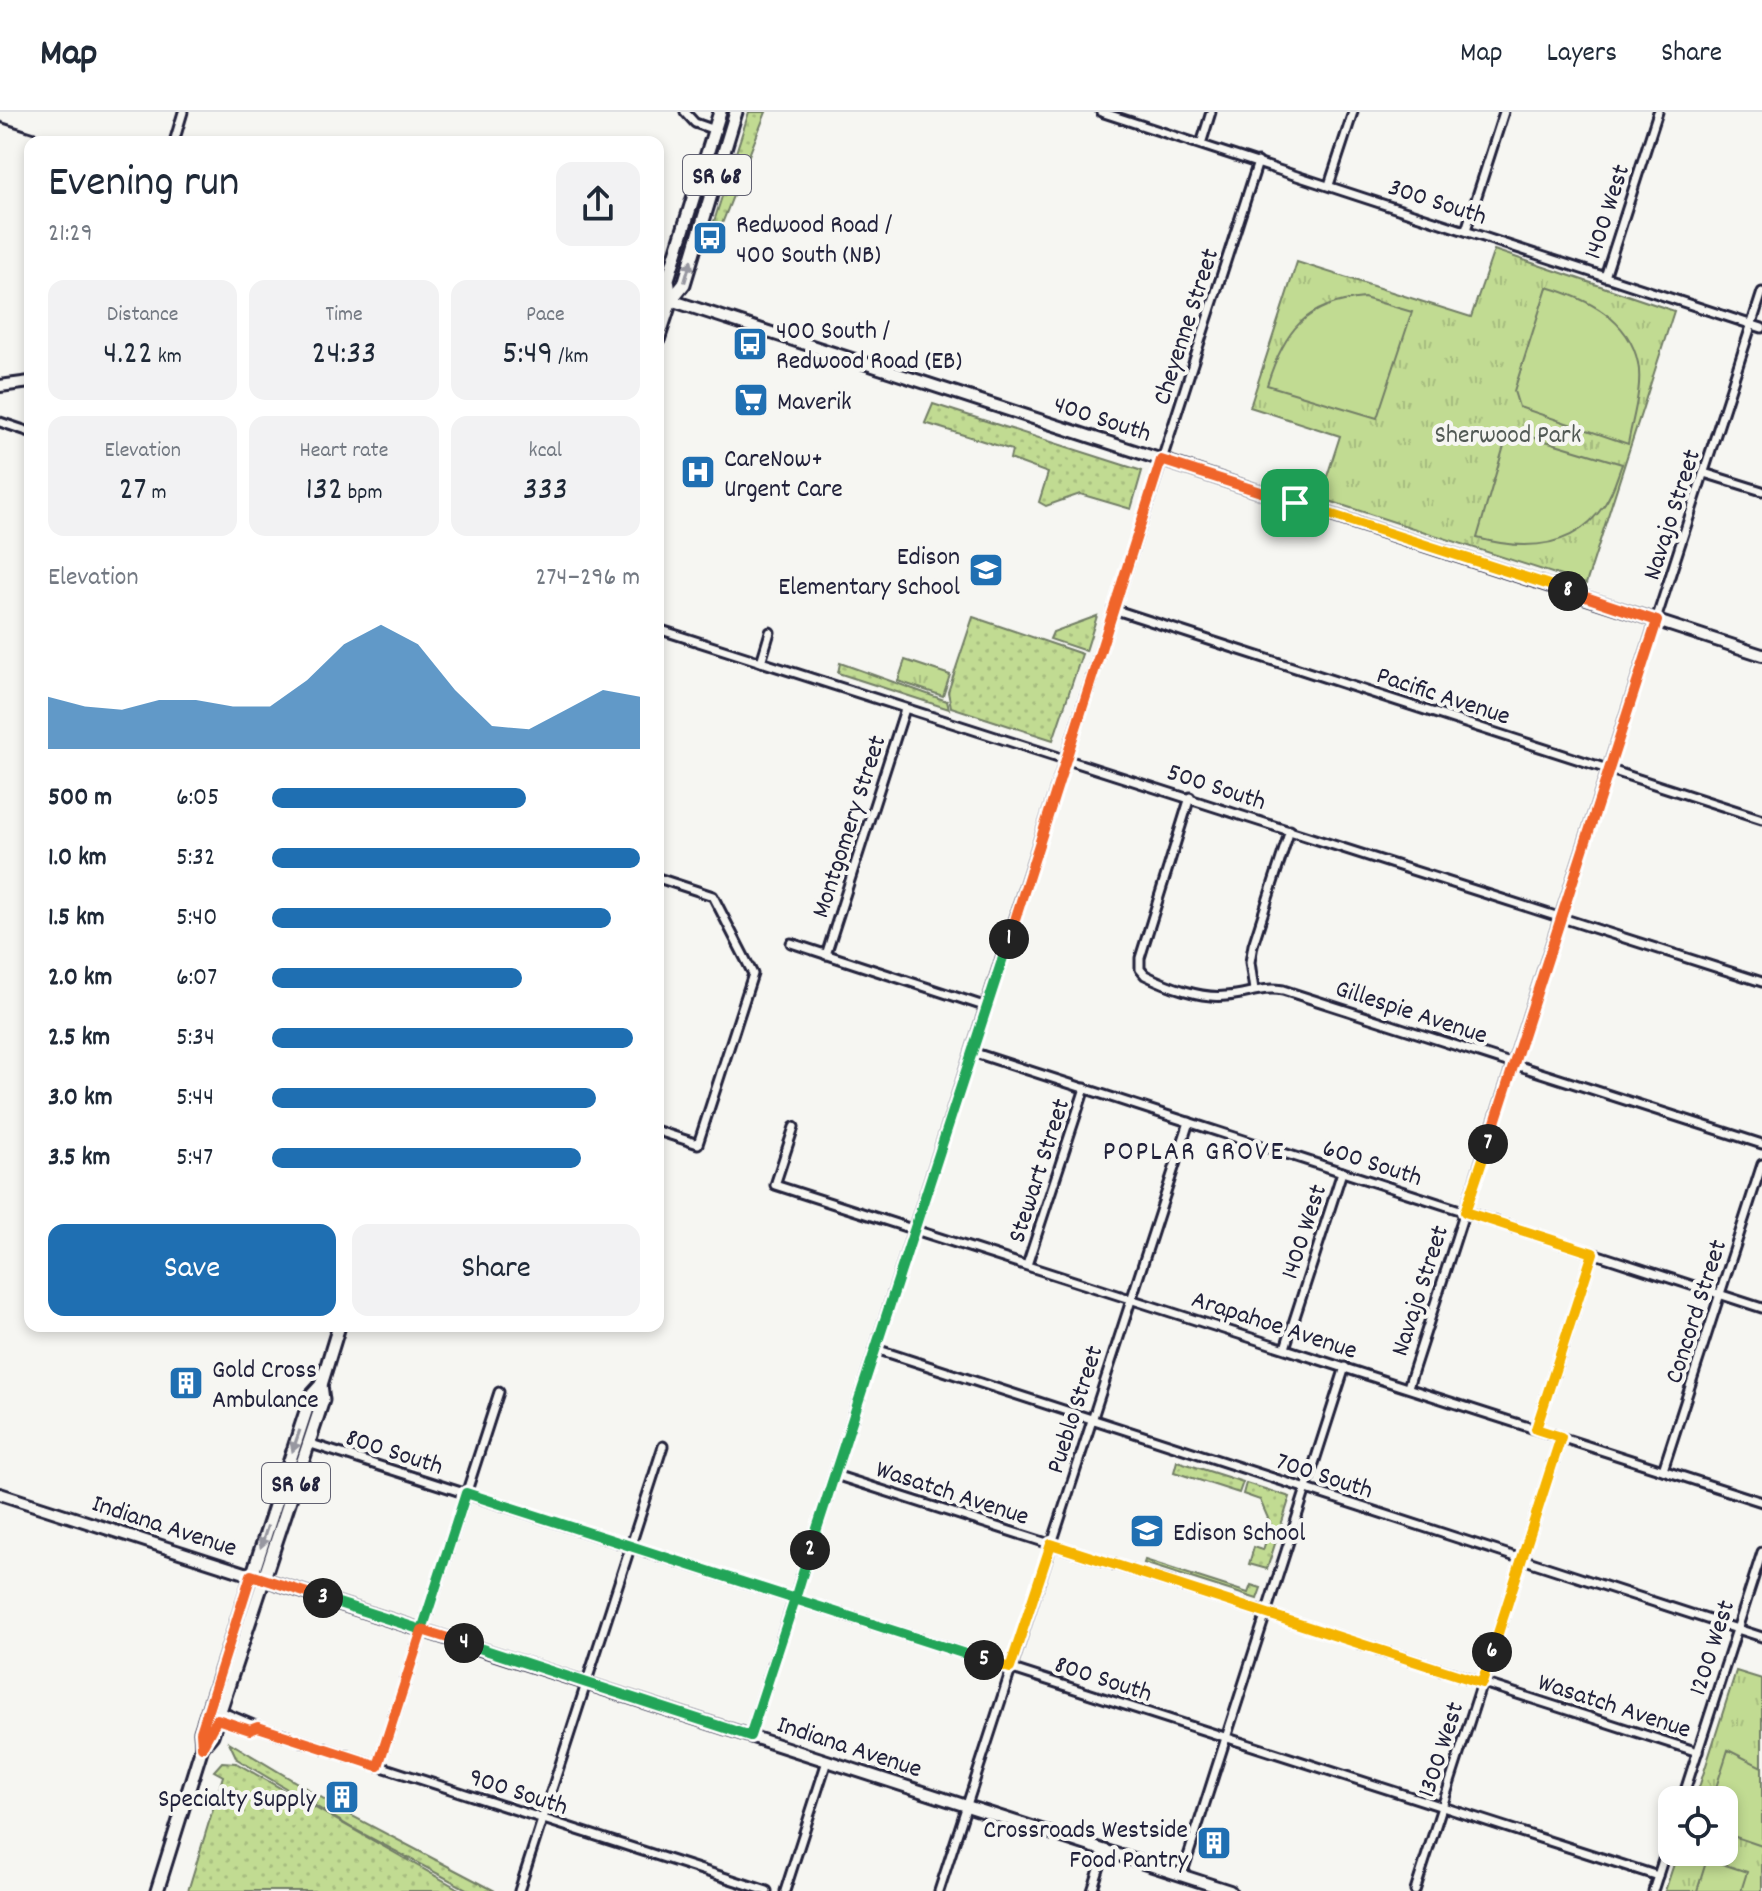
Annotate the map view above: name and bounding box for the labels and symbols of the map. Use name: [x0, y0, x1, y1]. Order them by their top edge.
road number: SR 68: [683, 155, 751, 195]
street label: 1400 West: [1576, 160, 1641, 264]
street label: 300 South: [1383, 170, 1491, 237]
place label: Redwood Road / 400 South (NB): [736, 208, 892, 275]
bus stop icon: Redwood Road / 400 South (NB): [691, 219, 729, 257]
street label: Cheyenne Street: [1145, 244, 1230, 410]
one-way arrow: [682, 258, 694, 282]
place label: 400 South / Redwood Road (EB): [776, 314, 962, 381]
bus stop icon: 400 South / Redwood Road (EB): [731, 325, 769, 363]
supermarket icon: Maverik: [732, 381, 770, 419]
place label: Maverik: [777, 385, 852, 422]
street label: 400 South: [1048, 387, 1156, 454]
park label: Sherwood Park: [1435, 418, 1581, 455]
place label: CareNow+ Urgent Care: [724, 442, 843, 509]
street label: Navajo Street: [1635, 445, 1712, 585]
hospital icon: CareNow+ Urgent Care: [679, 453, 717, 491]
pin: [1261, 469, 1329, 537]
place label: Edison Elementary School: [778, 540, 960, 607]
school or university icon: Edison Elementary School: [967, 551, 1005, 589]
pin: 8: [1548, 571, 1588, 611]
street label: Pacific Avenue: [1371, 658, 1515, 736]
street label: Montgomery Street: [803, 731, 897, 923]
street label: 500 South: [1162, 755, 1270, 822]
pin: 1: [989, 919, 1029, 959]
street label: Gillespie Avenue: [1330, 971, 1492, 1055]
street label: Stewart Street: [1000, 1094, 1081, 1248]
pin: 7: [1468, 1124, 1508, 1164]
street label: 600 South: [1317, 1131, 1427, 1198]
district label: POPLAR GROVE: [1103, 1134, 1285, 1174]
street label: 1400 West: [1273, 1180, 1338, 1284]
street label: Navajo Street: [1383, 1221, 1460, 1361]
street label: Concord Street: [1657, 1235, 1738, 1389]
street label: Arapahoe Avenue: [1186, 1282, 1362, 1371]
street label: Pueblo Street: [1038, 1341, 1115, 1479]
place label: Gold Cross Ambulance: [212, 1353, 319, 1420]
building icon: Gold Cross Ambulance: [167, 1364, 205, 1402]
street label: 800 South: [340, 1420, 447, 1486]
one-way arrow: [290, 1429, 302, 1453]
street label: 700 South: [1271, 1444, 1377, 1510]
street label: Wasatch Avenue: [870, 1452, 1033, 1537]
road number: SR 68: [262, 1463, 330, 1503]
street label: Indiana Avenue: [87, 1486, 241, 1568]
school or university icon: Edison School: [1128, 1512, 1166, 1550]
place label: Edison School: [1173, 1516, 1305, 1553]
one-way arrow: [257, 1526, 270, 1550]
pin: 2: [790, 1530, 830, 1570]
pin: 3: [303, 1578, 343, 1618]
street label: 1200 West: [1681, 1595, 1746, 1701]
pin: 4: [444, 1623, 484, 1663]
pin: 6: [1472, 1632, 1512, 1672]
pin: 5: [964, 1640, 1004, 1680]
street label: 800 South: [1049, 1647, 1156, 1713]
street label: Wasatch Avenue: [1532, 1665, 1695, 1750]
street label: 1300 West: [1410, 1697, 1475, 1803]
street label: Indiana Avenue: [772, 1707, 926, 1789]
street label: 900 South: [464, 1760, 572, 1827]
building icon: Specialty Supply: [323, 1778, 361, 1816]
place label: Specialty Supply: [158, 1782, 316, 1819]
place label: Crossroads Westside Food Pantry: [983, 1813, 1188, 1880]
building icon: Crossroads Westside Food Pantry: [1195, 1824, 1233, 1862]

